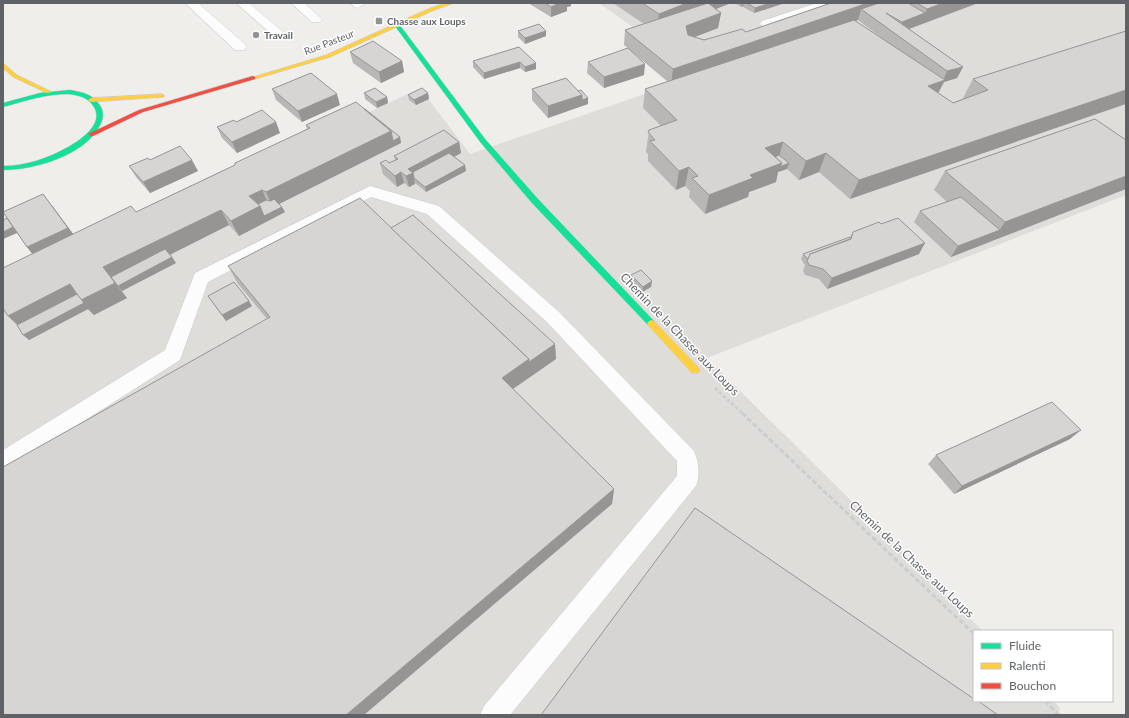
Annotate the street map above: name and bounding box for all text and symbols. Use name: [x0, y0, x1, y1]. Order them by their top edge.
place label: Chasse aux Loups: [387, 15, 466, 27]
marker: Chasse aux Loups: [374, 16, 384, 26]
street label: Rue Pasteur: [302, 27, 356, 57]
place label: Travail: [264, 29, 293, 41]
marker: Travail: [251, 30, 261, 40]
street label: Chemin de la Chasse aux Loups: [617, 269, 743, 399]
street label: Chemin de la Chasse aux Loups: [847, 497, 977, 621]
legend: [973, 630, 1113, 702]
text: Fluide: [1009, 638, 1041, 653]
text: Ralenti: [1009, 658, 1046, 673]
text: Bouchon: [1009, 678, 1056, 693]

